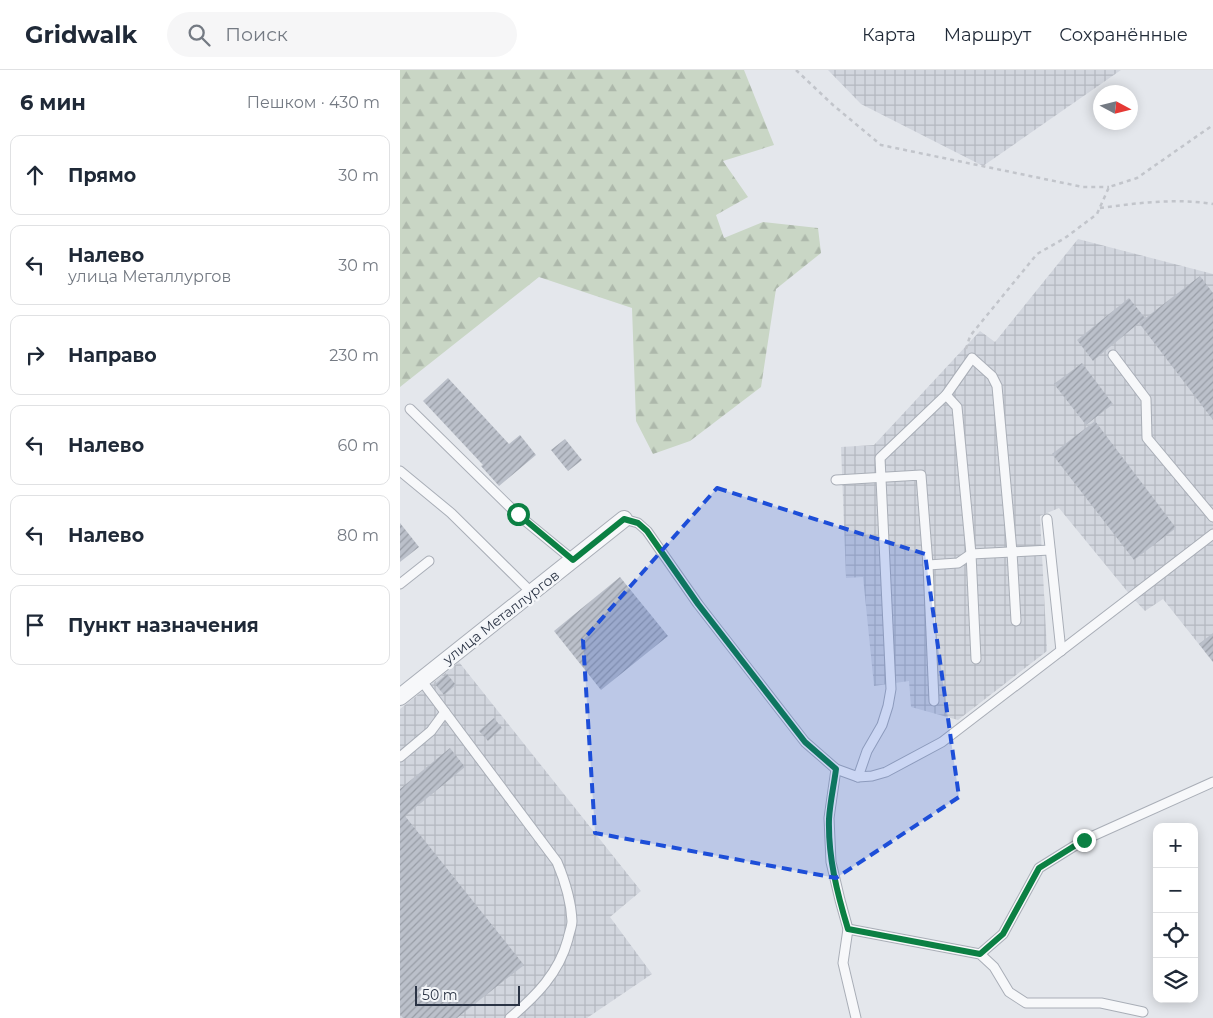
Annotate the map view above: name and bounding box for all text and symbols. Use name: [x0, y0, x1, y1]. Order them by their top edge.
search box: [167, 12, 517, 57]
text: Gridwalk: [25, 20, 137, 49]
icon: search: [185, 21, 213, 49]
text: Поиск: [225, 23, 288, 46]
text: Карта: [862, 24, 916, 46]
text: Маршрут: [944, 24, 1031, 46]
text: Сохранённые: [1059, 24, 1188, 46]
north arrow: [1093, 85, 1138, 130]
text: 6 мин: [20, 90, 86, 115]
text: Пешком · 430 m: [247, 93, 380, 112]
icon: ahead: [21, 161, 49, 189]
text: Прямо: [68, 164, 136, 187]
text: 30 m: [338, 166, 379, 185]
text: Налево: [68, 244, 144, 267]
icon: left: [21, 251, 49, 279]
text: 30 m: [338, 256, 379, 275]
text: улица Металлургов: [68, 267, 231, 286]
icon: right: [21, 341, 49, 369]
text: Направо: [68, 344, 157, 367]
text: 230 m: [329, 346, 379, 365]
icon: left: [21, 431, 49, 459]
text: Налево: [68, 434, 144, 457]
text: 60 m: [337, 436, 379, 455]
route start: [507, 503, 530, 526]
icon: left: [21, 521, 49, 549]
text: Налево: [68, 524, 144, 547]
text: 80 m: [337, 526, 379, 545]
street label: улица Металлургов: [438, 566, 563, 669]
icon: arrive: [21, 611, 49, 639]
text: Пункт назначения: [68, 614, 259, 637]
map controls: [1153, 823, 1198, 1003]
button: +: [1153, 823, 1198, 868]
route end: [1073, 829, 1096, 852]
button: −: [1153, 868, 1198, 913]
button: locate: [1153, 913, 1198, 958]
button: layers: [1153, 958, 1198, 1003]
scale bar: [415, 983, 520, 1006]
text: 50 m: [422, 986, 458, 1004]

